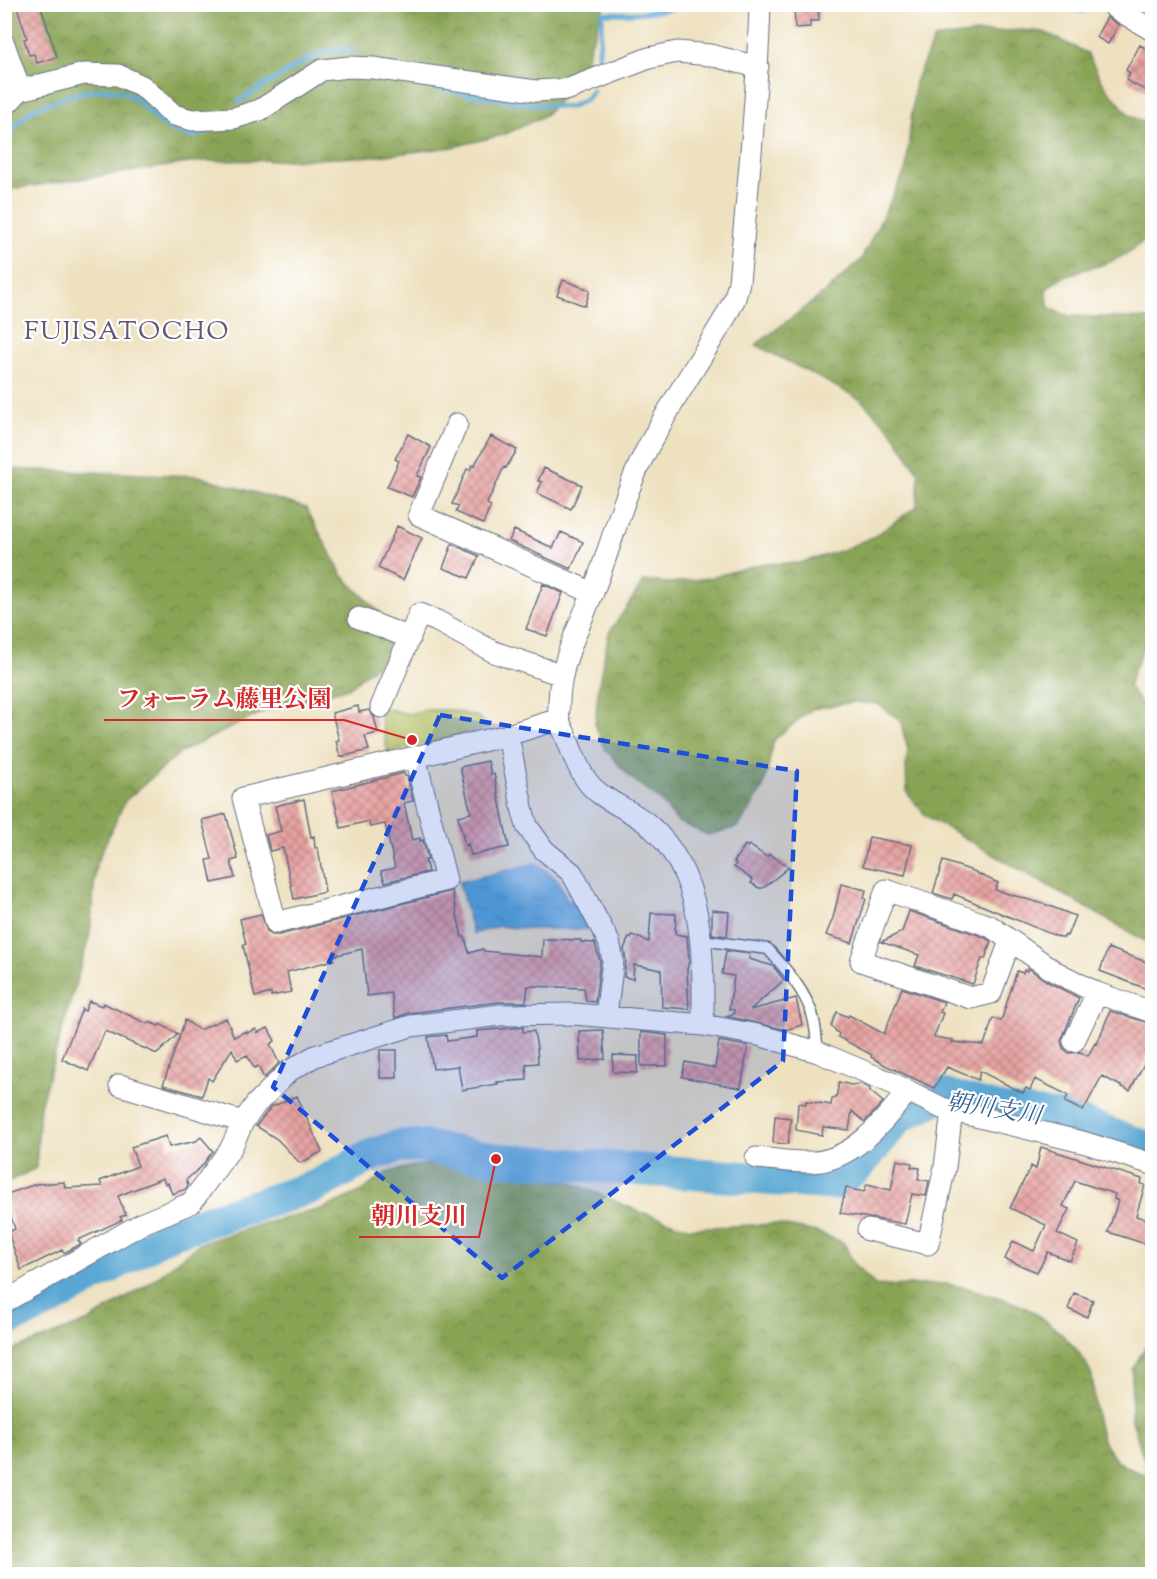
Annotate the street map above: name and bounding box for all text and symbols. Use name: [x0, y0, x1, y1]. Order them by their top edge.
district label: FUJISATOCHO: [24, 314, 230, 351]
callout: フォーラム藤里公園: [104, 678, 344, 720]
text: フォーラム藤里公園: [117, 684, 331, 718]
water label: 朝川支川: [944, 1086, 1047, 1135]
callout: 朝川支川: [359, 1195, 479, 1237]
text: 朝川支川: [371, 1201, 467, 1235]

